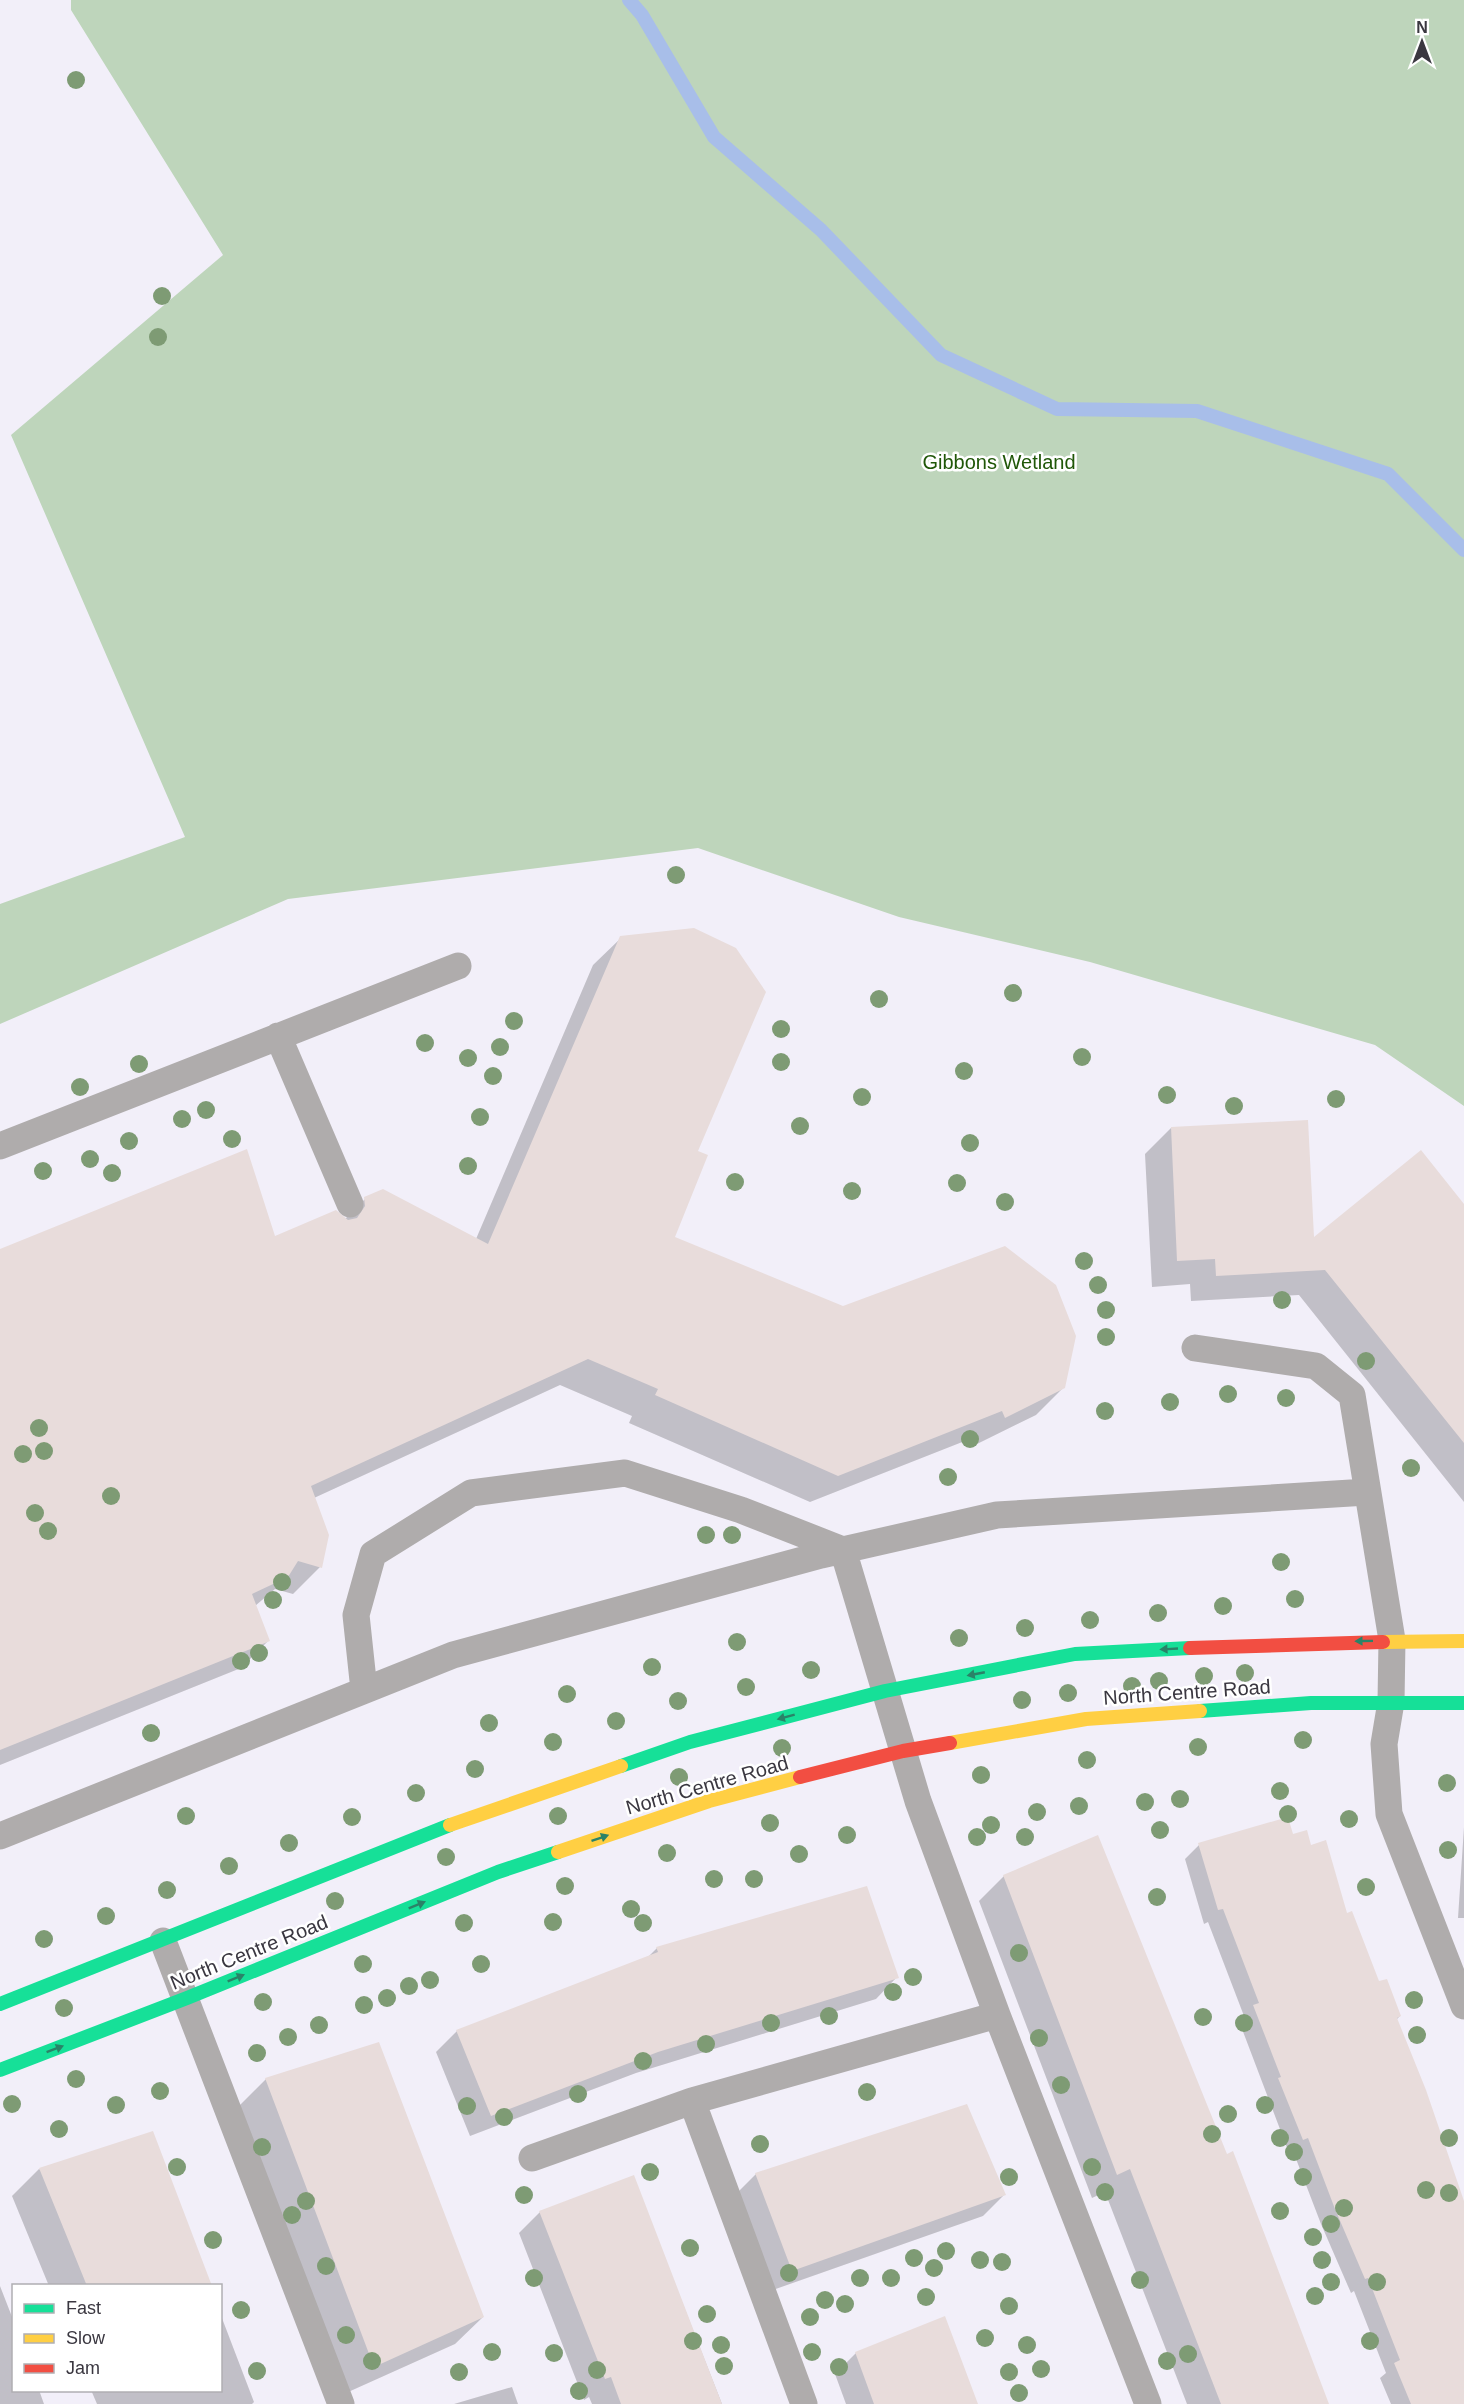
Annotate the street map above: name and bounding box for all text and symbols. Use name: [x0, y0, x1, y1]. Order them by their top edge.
north arrow: [1392, 12, 1452, 72]
text: N: [1416, 19, 1428, 36]
park label: Gibbons Wetland: [922, 451, 1076, 473]
one-way arrow: [1354, 1636, 1373, 1645]
one-way arrow: [1159, 1645, 1178, 1654]
one-way arrow: [966, 1670, 985, 1679]
street label: North Centre Road: [1102, 1675, 1272, 1709]
one-way arrow: [777, 1713, 795, 1723]
street label: North Centre Road: [623, 1751, 791, 1819]
one-way arrow: [591, 1833, 609, 1842]
one-way arrow: [408, 1900, 426, 1909]
street label: North Centre Road: [167, 1910, 331, 1994]
one-way arrow: [227, 1973, 245, 1982]
one-way arrow: [46, 2044, 64, 2054]
legend: [12, 2284, 222, 2392]
text: Fast: [66, 2298, 101, 2318]
text: Slow: [66, 2328, 106, 2348]
text: Jam: [66, 2358, 100, 2378]

